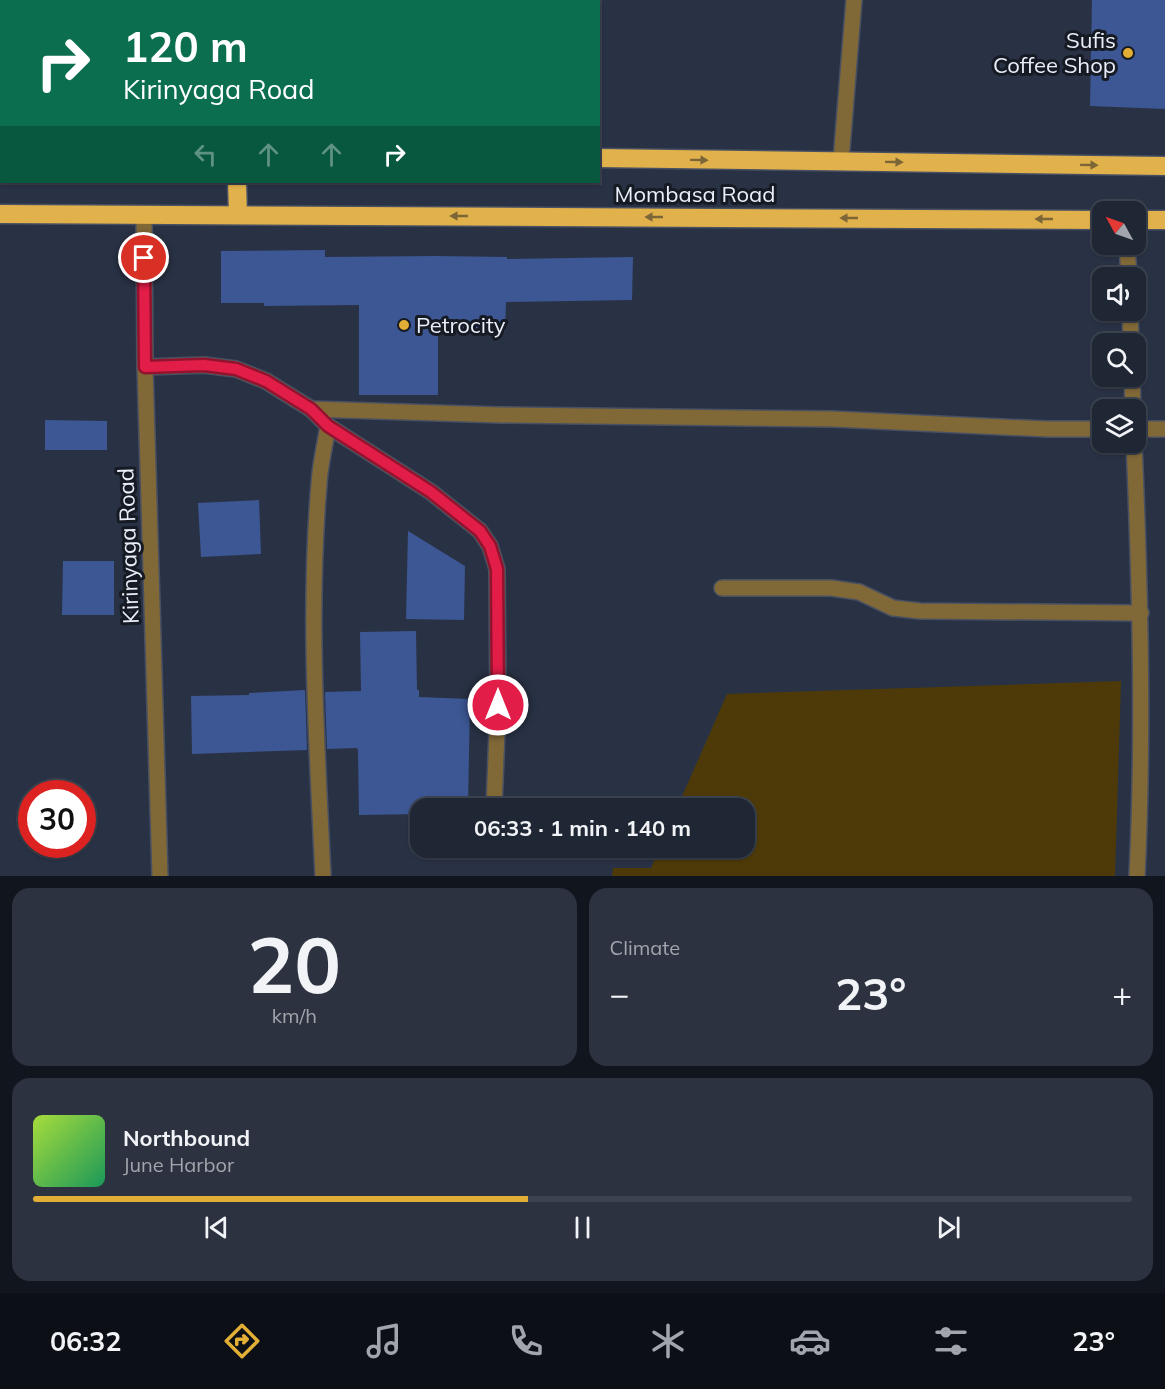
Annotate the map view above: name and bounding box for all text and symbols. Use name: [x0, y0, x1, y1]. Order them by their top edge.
text: 120 m: [123, 20, 248, 73]
icon: right: [24, 24, 102, 102]
place label: Sufis Coffee Shop: [993, 26, 1116, 79]
marker: Sufis Coffee Shop: [1121, 46, 1135, 60]
text: Kirinyaga Road: [123, 72, 314, 106]
icon: left: [189, 138, 222, 171]
icon: ahead: [252, 138, 285, 171]
icon: ahead: [315, 138, 348, 171]
icon: right: [378, 138, 411, 171]
one-way arrow: [689, 155, 708, 164]
one-way arrow: [884, 157, 903, 167]
one-way arrow: [1079, 160, 1098, 170]
street label: Mombasa Road: [615, 180, 775, 208]
north arrow: [1092, 201, 1146, 255]
map controls: [1092, 201, 1146, 453]
one-way arrow: [450, 211, 469, 221]
one-way arrow: [645, 212, 664, 222]
one-way arrow: [840, 213, 859, 223]
one-way arrow: [1035, 214, 1054, 224]
pin: [118, 232, 169, 283]
icon: arrive: [127, 241, 160, 274]
button: sound: [1092, 267, 1146, 321]
place label: Petrocity: [416, 311, 506, 339]
marker: Petrocity: [397, 318, 411, 332]
button: search: [1092, 333, 1146, 387]
button: layers: [1092, 399, 1146, 453]
street label: Kirinyaga Road: [111, 468, 145, 624]
position arrow: [466, 673, 530, 737]
speed limit sign: 30: [18, 780, 96, 858]
text: 06:33 · 1 min · 140 m: [474, 814, 691, 842]
text: 20: [247, 915, 341, 1013]
text: Climate: [610, 935, 680, 960]
text: 23°: [835, 965, 906, 1021]
text: −: [610, 973, 629, 1014]
text: +: [1112, 973, 1132, 1014]
text: km/h: [272, 1003, 317, 1028]
text: Northbound: [123, 1124, 250, 1152]
text: June Harbor: [123, 1152, 234, 1177]
icon: previous: [200, 1211, 233, 1244]
icon: pause: [566, 1211, 599, 1244]
icon: next: [932, 1211, 965, 1244]
icon: directions: [221, 1320, 263, 1362]
icon: music: [363, 1320, 405, 1362]
icon: phone: [505, 1320, 547, 1362]
icon: climate: [647, 1320, 689, 1362]
icon: car: [789, 1320, 831, 1362]
icon: filters: [930, 1320, 972, 1362]
text: 06:32: [50, 1324, 121, 1358]
text: 23°: [1072, 1324, 1115, 1358]

